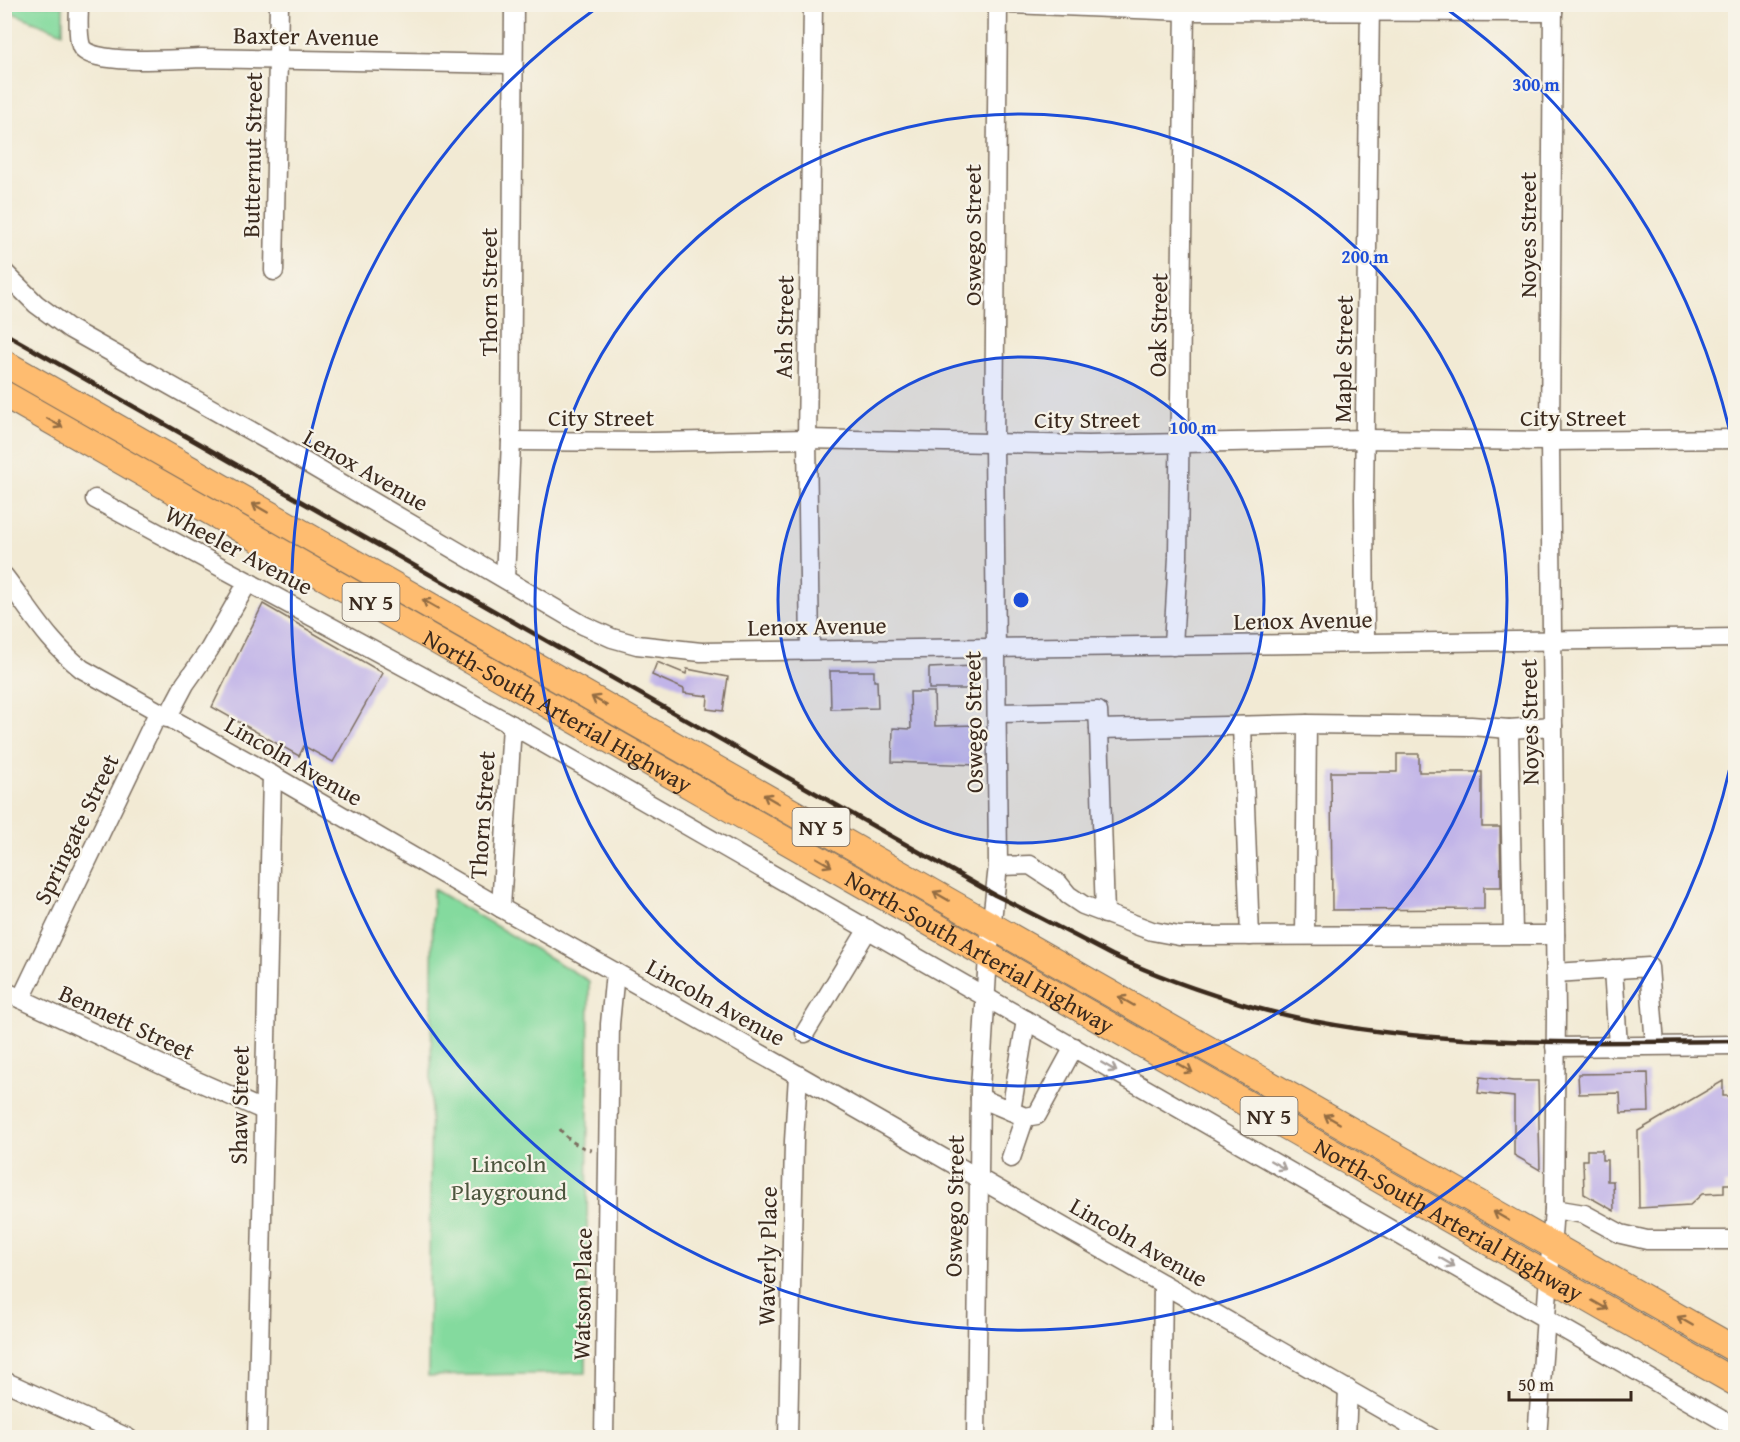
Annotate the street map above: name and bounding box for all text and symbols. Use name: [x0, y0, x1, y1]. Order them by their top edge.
street label: Baxter Avenue: [233, 17, 379, 55]
street label: Butternut Street: [233, 71, 271, 238]
text: 300 m: [1512, 71, 1560, 98]
street label: Oswego Street: [955, 163, 990, 306]
street label: Noyes Street: [1510, 171, 1545, 298]
street label: Thorn Street: [471, 227, 506, 356]
text: 200 m: [1341, 243, 1389, 270]
street label: Oak Street: [1140, 272, 1176, 377]
street label: Ash Street: [766, 274, 802, 379]
street label: Maple Street: [1324, 294, 1362, 423]
street label: City Street: [548, 400, 655, 435]
street label: City Street: [1520, 400, 1627, 435]
street label: City Street: [1034, 402, 1141, 437]
text: 100 m: [1169, 414, 1217, 441]
one-way arrow: [46, 417, 63, 429]
street label: Lenox Avenue: [297, 420, 435, 520]
street label: Wheeler Avenue: [159, 496, 319, 604]
one-way arrow: [252, 502, 269, 514]
road number: NY 5: [342, 583, 400, 621]
centre of rings: [1011, 590, 1031, 610]
one-way arrow: [421, 598, 438, 610]
street label: Lenox Avenue: [1233, 601, 1373, 639]
street label: Lenox Avenue: [747, 607, 887, 645]
street label: North-South Arterial Highway: [417, 620, 699, 801]
street label: Oswego Street: [954, 650, 992, 793]
street label: Noyes Street: [1510, 658, 1548, 785]
one-way arrow: [591, 695, 608, 707]
street label: Lincoln Avenue: [219, 707, 369, 815]
street label: Springate Street: [24, 747, 128, 910]
street label: Thorn Street: [460, 749, 504, 880]
one-way arrow: [763, 793, 780, 805]
road number: NY 5: [792, 808, 850, 846]
one-way arrow: [815, 856, 832, 868]
street label: North-South Arterial Highway: [839, 861, 1121, 1042]
one-way arrow: [933, 889, 950, 901]
street label: Lincoln Avenue: [640, 949, 792, 1055]
street label: Bennett Street: [53, 975, 201, 1069]
one-way arrow: [1118, 995, 1135, 1007]
street label: Shaw Street: [220, 1045, 258, 1165]
one-way arrow: [1100, 1062, 1117, 1074]
one-way arrow: [1176, 1063, 1193, 1075]
road number: NY 5: [1240, 1097, 1298, 1135]
one-way arrow: [1324, 1113, 1341, 1125]
street label: North-South Arterial Highway: [1308, 1128, 1590, 1310]
street label: Oswego Street: [935, 1134, 973, 1277]
park label: Lincoln Playground: [451, 1146, 567, 1209]
one-way arrow: [1269, 1159, 1286, 1171]
street label: Waverly Place: [748, 1186, 786, 1326]
street label: Lincoln Avenue: [1064, 1188, 1214, 1296]
one-way arrow: [1493, 1209, 1510, 1221]
street label: Watson Place: [563, 1227, 601, 1361]
one-way arrow: [1438, 1257, 1455, 1269]
one-way arrow: [1591, 1299, 1608, 1311]
one-way arrow: [1677, 1315, 1694, 1327]
scale bar: [1509, 1364, 1630, 1402]
text: 50 m: [1518, 1371, 1554, 1398]

